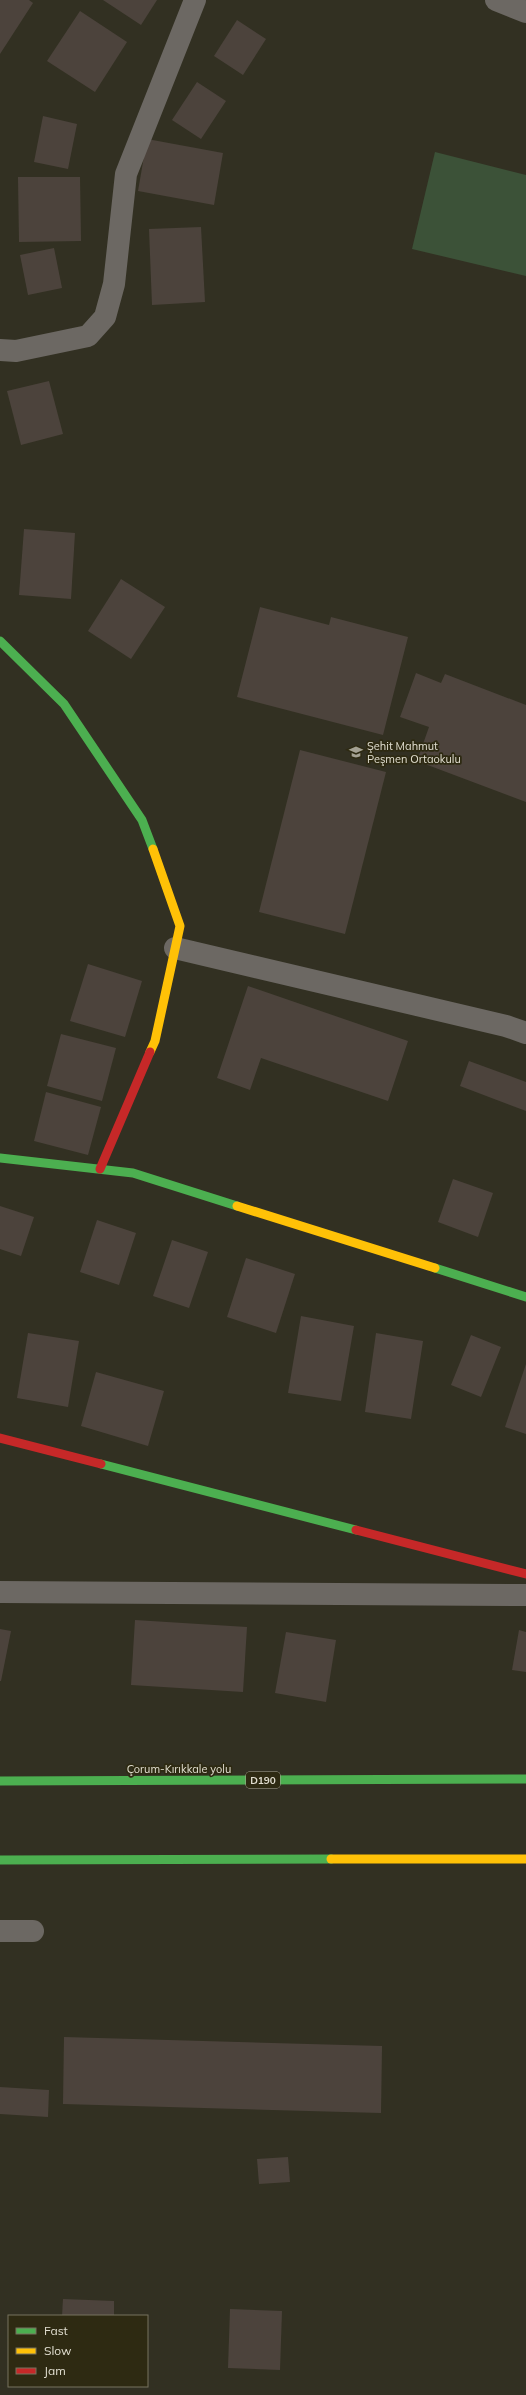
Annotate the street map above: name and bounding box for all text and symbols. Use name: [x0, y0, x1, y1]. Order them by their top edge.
place label: Şehit Mahmut Peşmen Ortaokulu: [367, 739, 461, 766]
school or university icon: Şehit Mahmut Peşmen Ortaokulu: [348, 744, 364, 760]
street label: Çorum-Kırıkkale yolu: [127, 1762, 231, 1776]
road number: D190: [246, 1772, 280, 1788]
legend: [8, 2315, 148, 2387]
text: Fast: [44, 2323, 68, 2338]
text: Slow: [44, 2343, 72, 2358]
text: Jam: [44, 2363, 66, 2378]

